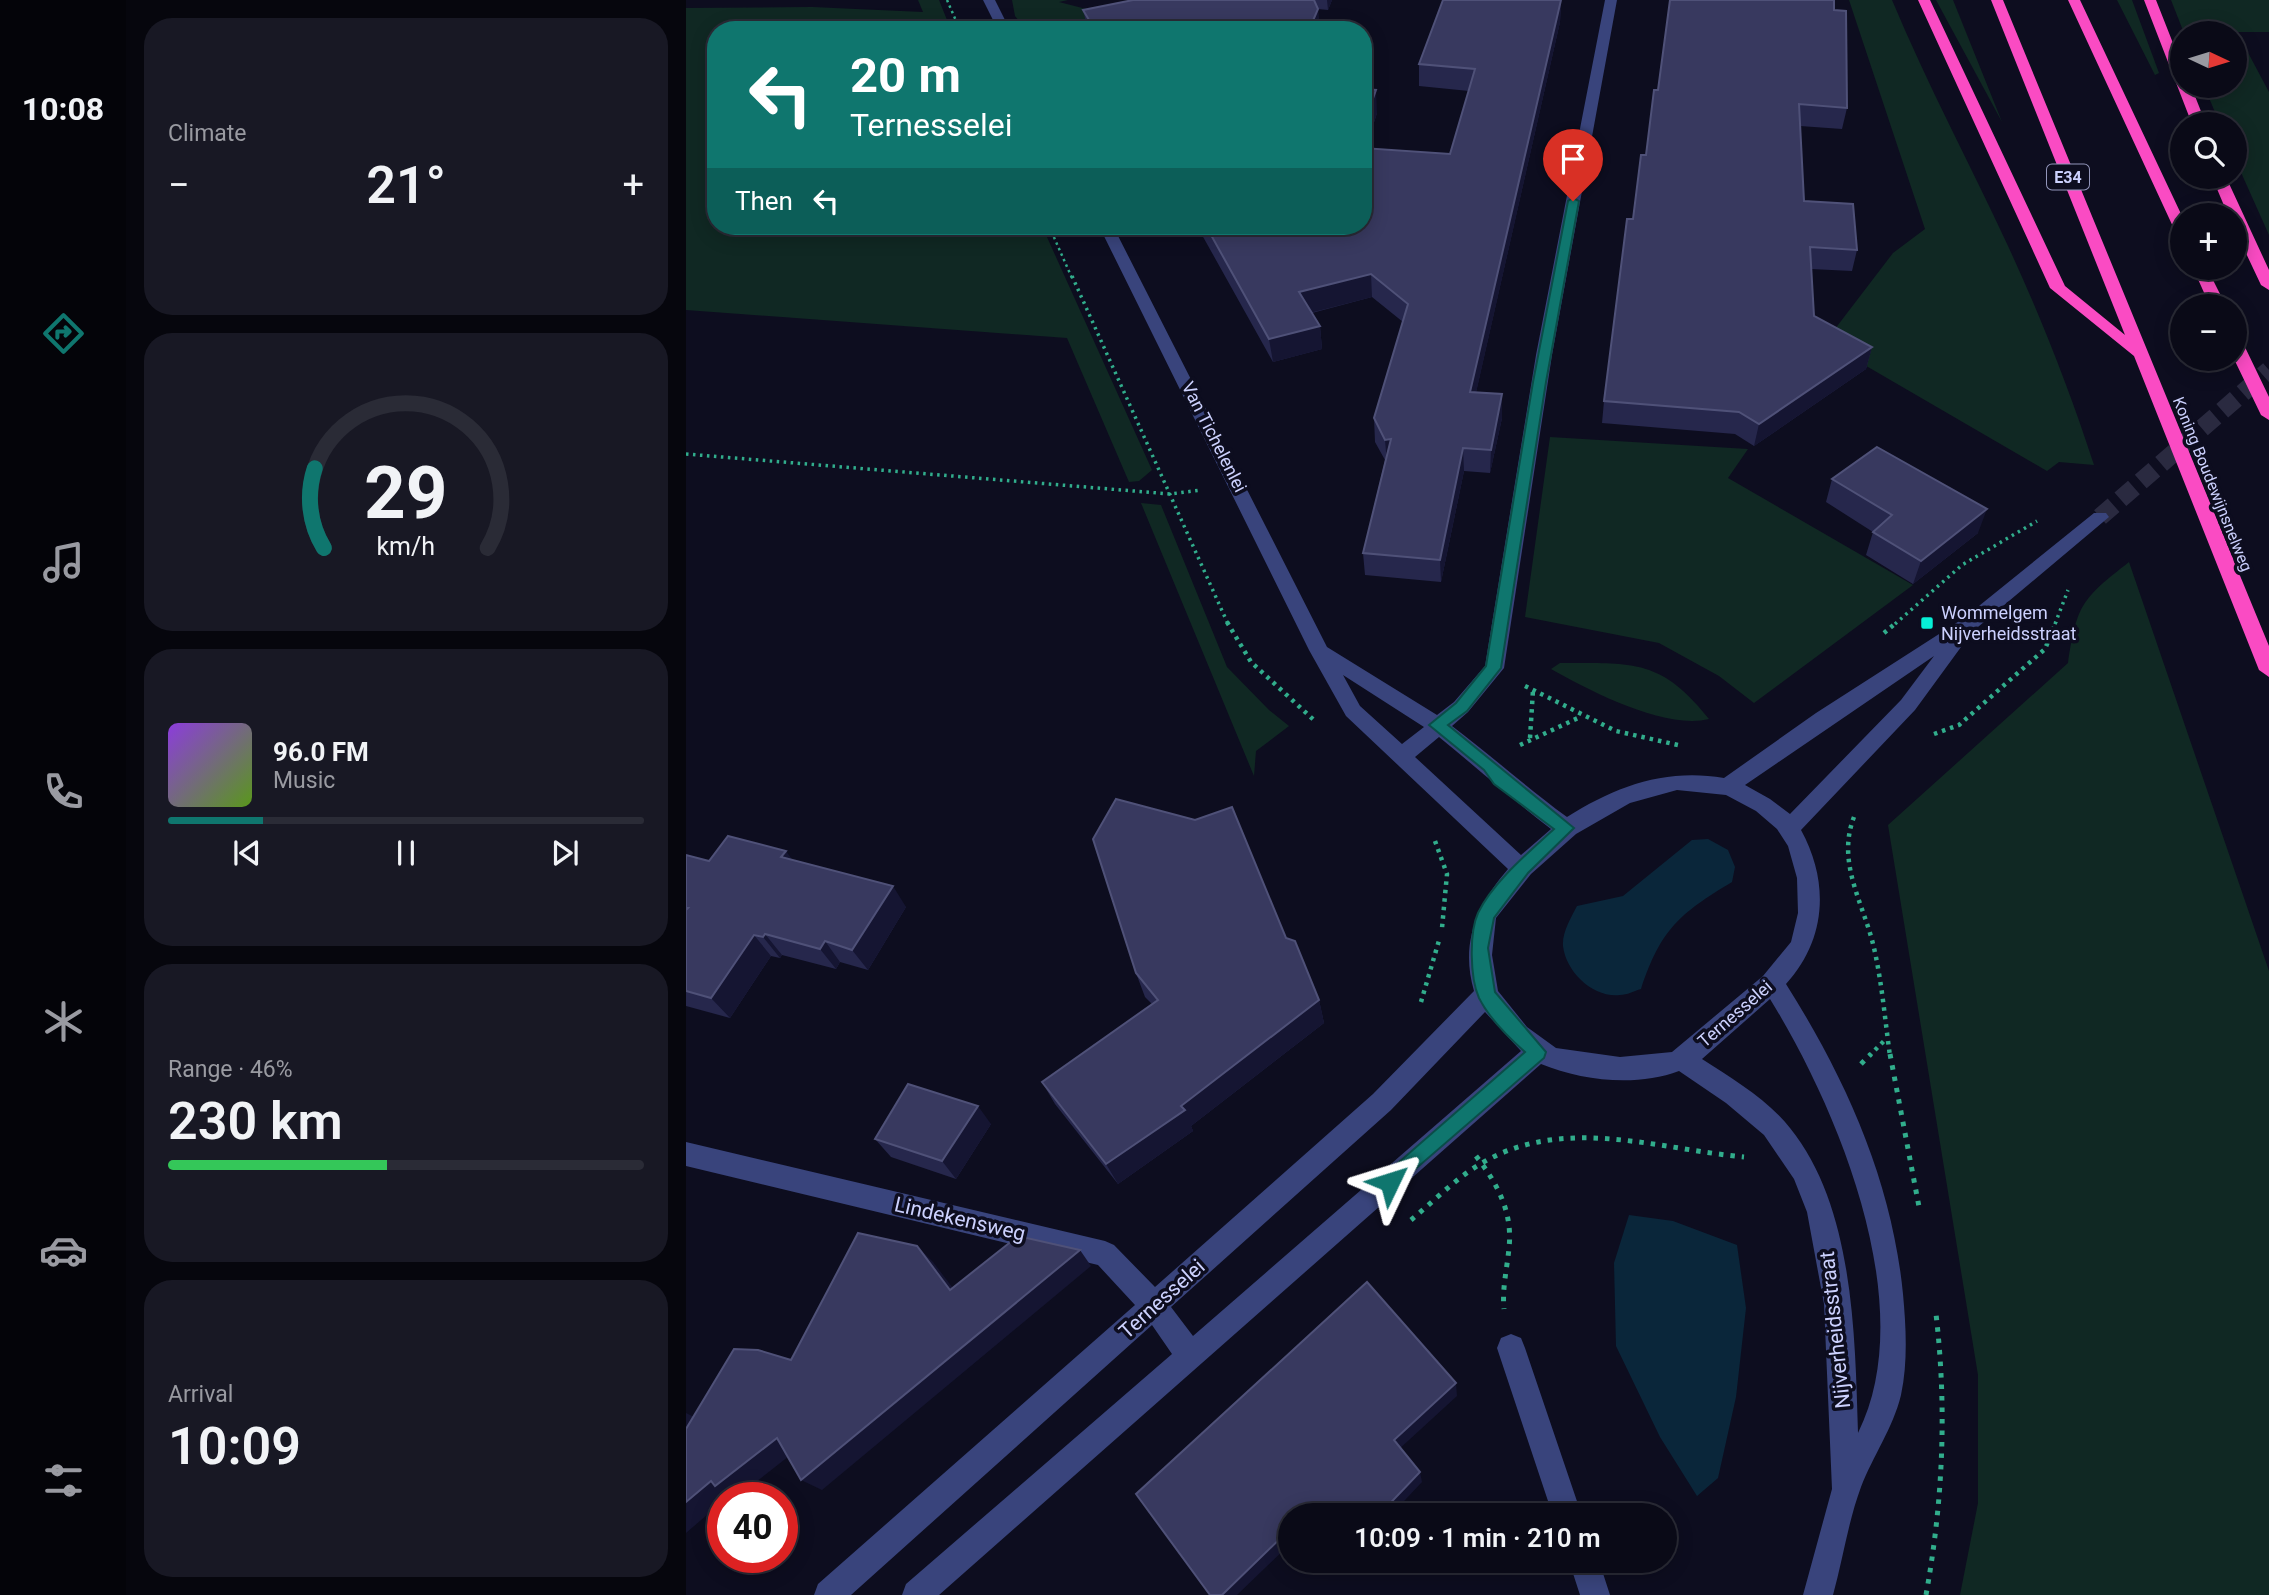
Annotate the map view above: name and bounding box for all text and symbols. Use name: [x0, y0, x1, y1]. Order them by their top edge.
north arrow: [2170, 21, 2247, 98]
map controls: [2170, 21, 2247, 371]
text: 20 m: [850, 47, 961, 104]
icon: left: [735, 49, 826, 140]
text: 10:08: [22, 90, 104, 128]
text: Ternesselei: [850, 106, 1013, 144]
button: search: [2170, 112, 2247, 189]
text: Climate: [168, 120, 247, 147]
pin: [1543, 129, 1603, 201]
icon: arrive: [1554, 140, 1592, 178]
text: 21°: [366, 155, 446, 216]
text: −: [168, 163, 190, 207]
text: +: [622, 163, 644, 207]
road number: E34: [2047, 164, 2089, 190]
icon: left: [807, 182, 845, 220]
text: Then: [735, 186, 793, 216]
button: +: [2170, 203, 2247, 280]
button: −: [2170, 294, 2247, 371]
icon: directions: [39, 309, 88, 358]
street label: Van Tichelenlei: [1178, 378, 1251, 495]
street label: Koning Boudewijnsnelweg: [2169, 394, 2256, 574]
text: 29: [364, 451, 448, 537]
text: km/h: [377, 532, 435, 561]
icon: music: [39, 538, 88, 587]
place label: Wommelgem Nijverheidsstraat: [1941, 602, 2077, 644]
marker: Wommelgem Nijverheidsstraat: [1919, 615, 1935, 631]
text: 96.0 FM: [273, 737, 369, 767]
icon: phone: [39, 767, 88, 816]
text: Music: [273, 767, 335, 794]
icon: previous: [228, 834, 266, 872]
icon: pause: [387, 834, 425, 872]
icon: next: [546, 834, 584, 872]
street label: Ternesselei: [1693, 976, 1776, 1052]
icon: climate: [39, 997, 88, 1046]
text: Range · 46%: [168, 1056, 293, 1083]
text: 230 km: [168, 1091, 343, 1152]
position arrow: [1353, 1145, 1427, 1219]
street label: Lindekensweg: [892, 1192, 1028, 1246]
icon: car: [39, 1226, 88, 1275]
street label: Nijverheidsstraat: [1815, 1250, 1855, 1410]
street label: Ternesselei: [1114, 1254, 1210, 1344]
text: Arrival: [168, 1381, 233, 1408]
text: 10:09: [168, 1416, 301, 1477]
icon: filters: [39, 1456, 88, 1505]
speed limit sign: 40: [707, 1482, 798, 1573]
text: 10:09 · 1 min · 210 m: [1354, 1523, 1601, 1553]

